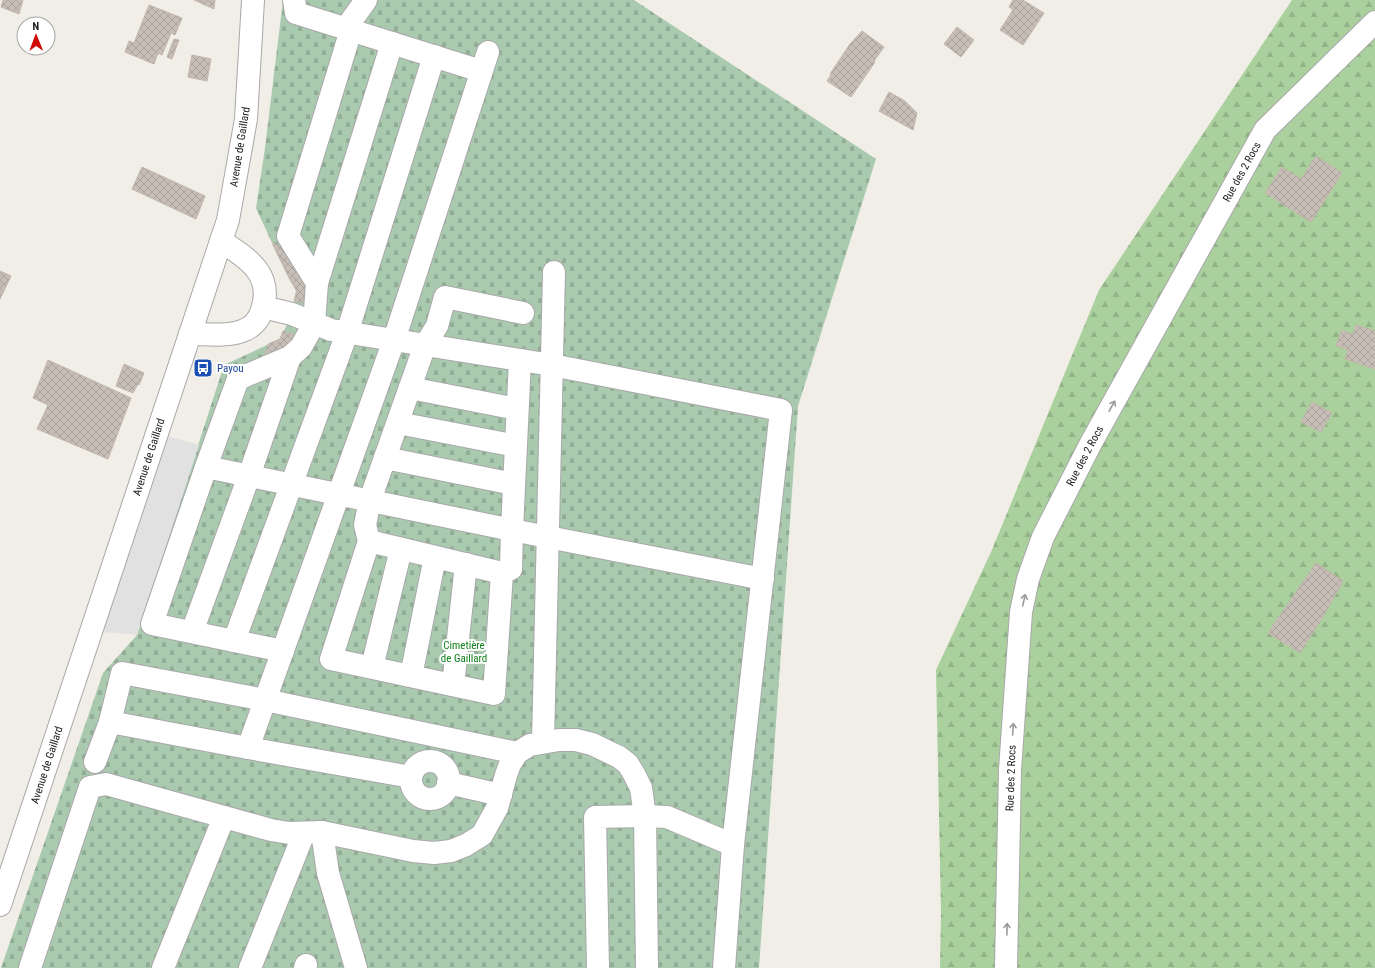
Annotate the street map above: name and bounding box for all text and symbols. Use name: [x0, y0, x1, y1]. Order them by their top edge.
north arrow: [16, 16, 56, 56]
text: N: [32, 20, 40, 33]
street label: Avenue de Gaillard: [227, 106, 253, 188]
street label: Rue des 2 Rocs: [1220, 140, 1264, 204]
bus stop icon: Payou: [192, 357, 214, 379]
place label: Payou: [217, 362, 244, 375]
one-way arrow: [1108, 400, 1116, 412]
street label: Avenue de Gaillard: [130, 417, 168, 497]
street label: Rue des 2 Rocs: [1064, 424, 1106, 488]
one-way arrow: [1020, 594, 1028, 607]
park label: Cimetière de Gaillard: [441, 639, 487, 665]
one-way arrow: [1009, 723, 1017, 736]
street label: Avenue de Gaillard: [28, 725, 66, 805]
street label: Rue des 2 Rocs: [1003, 745, 1019, 811]
one-way arrow: [1003, 923, 1011, 936]

